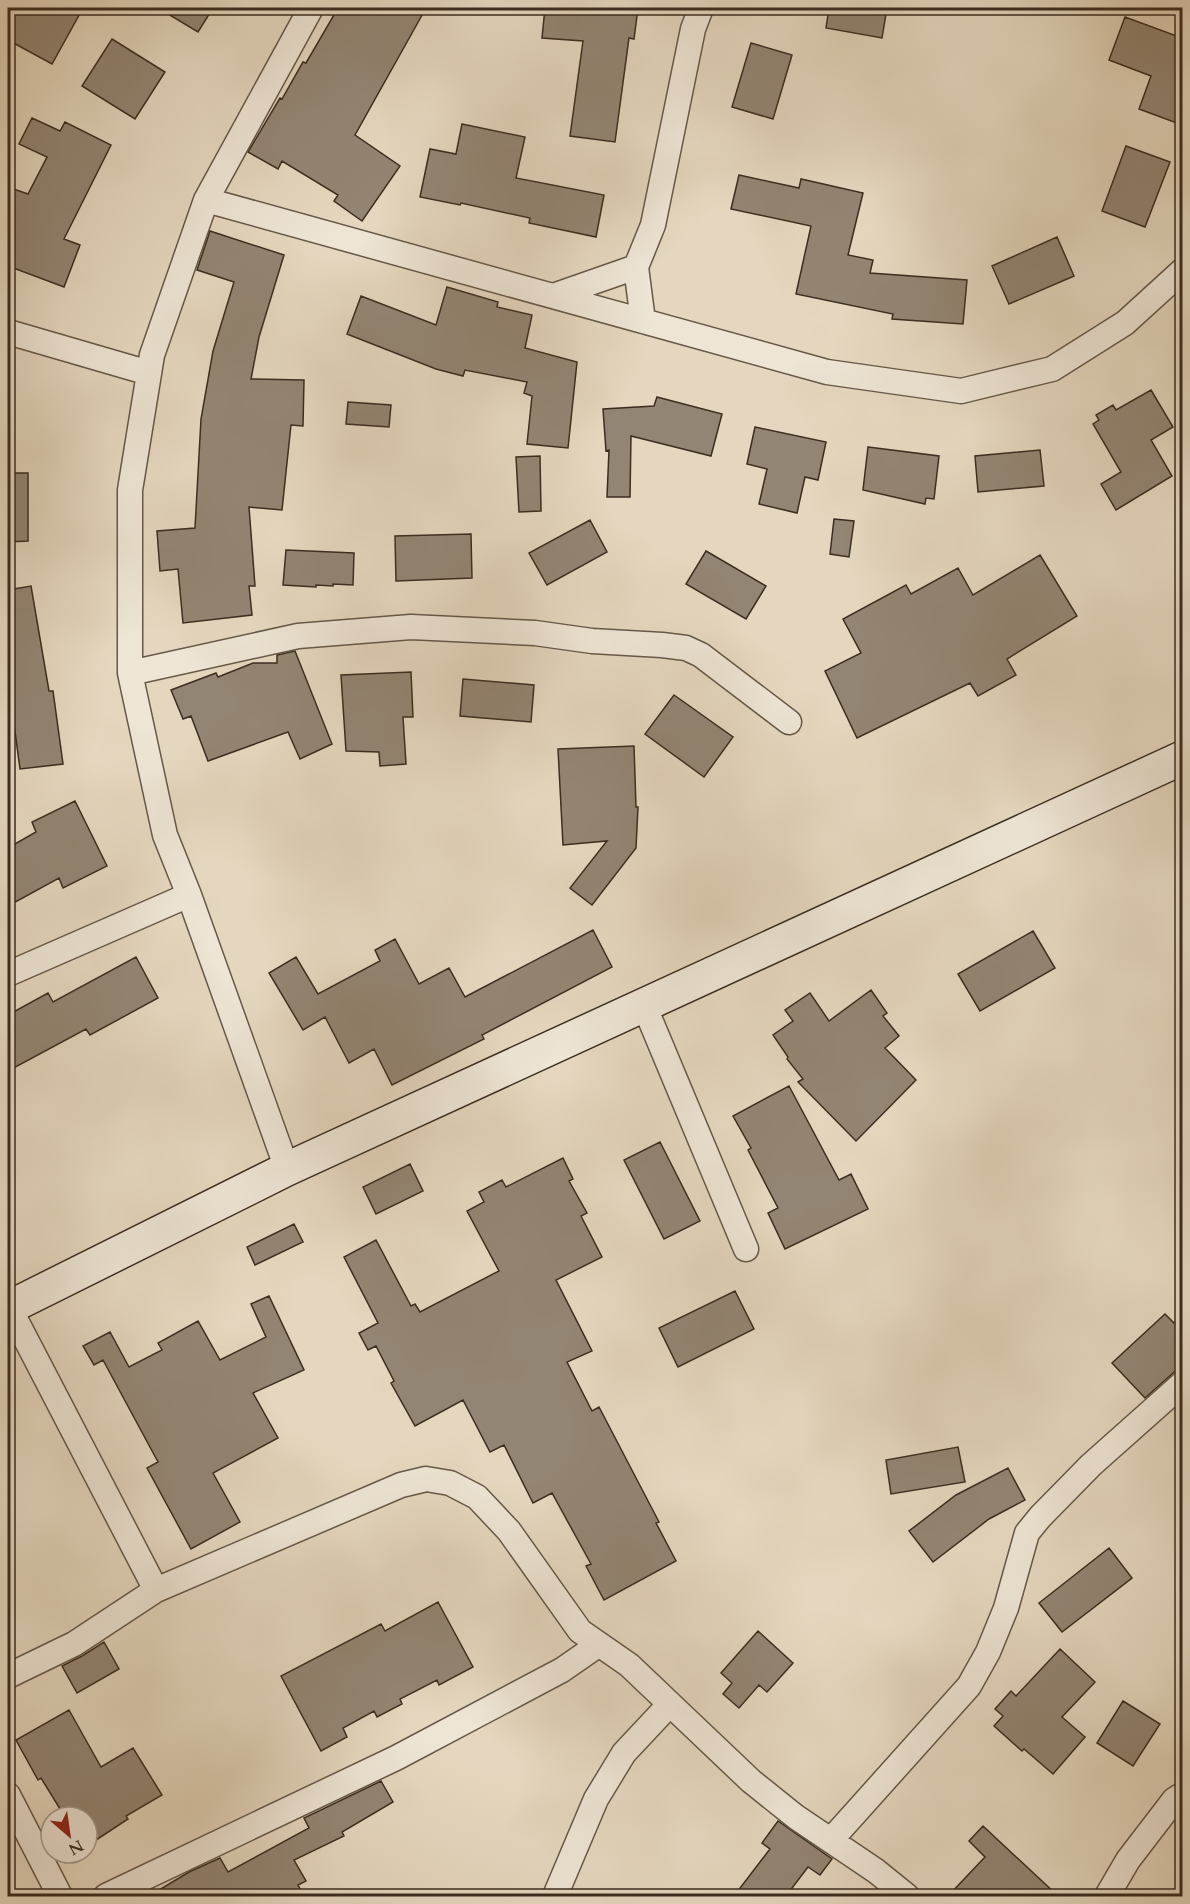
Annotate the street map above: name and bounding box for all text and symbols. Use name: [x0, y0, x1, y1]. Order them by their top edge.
north arrow: [39, 1805, 99, 1865]
text: N: [64, 1834, 87, 1860]

